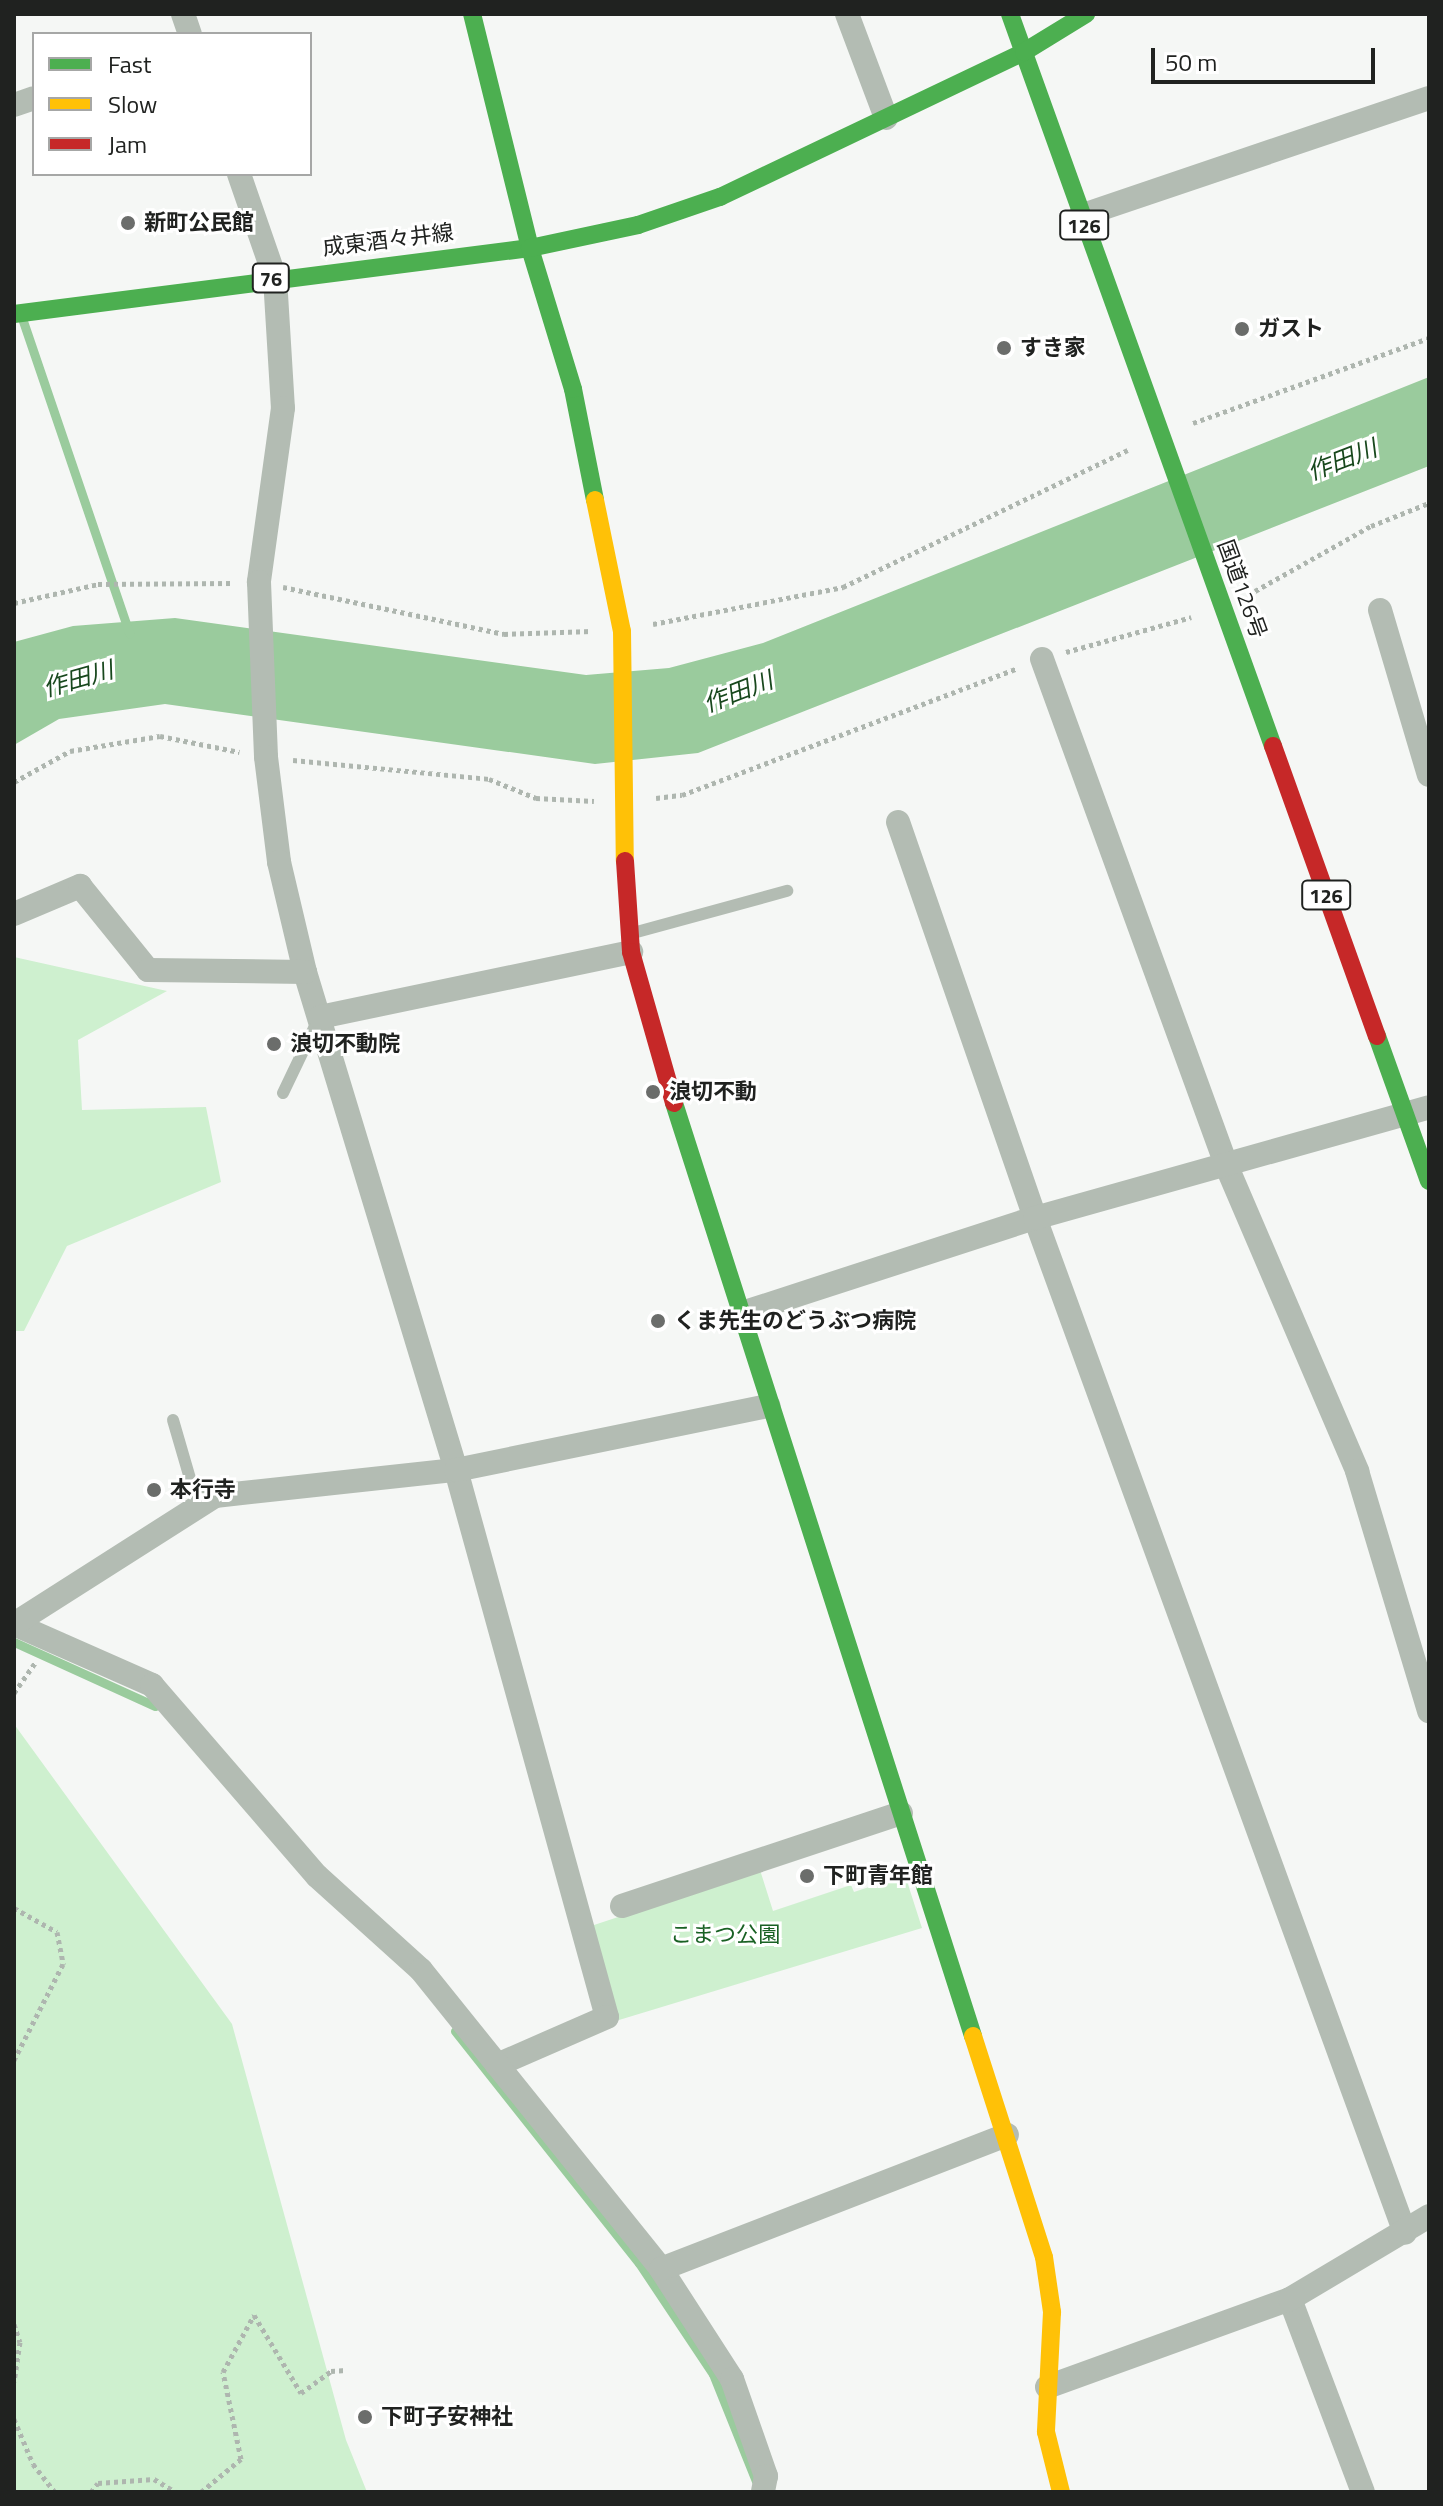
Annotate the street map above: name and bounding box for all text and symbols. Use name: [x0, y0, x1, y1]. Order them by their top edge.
legend: [32, 32, 312, 176]
scale bar: [1155, 32, 1379, 82]
text: 50 m: [1165, 44, 1217, 80]
text: Fast: [108, 46, 151, 82]
text: Slow: [108, 86, 157, 122]
text: Jam: [108, 126, 147, 162]
road number: 126: [1058, 209, 1110, 241]
place label: 新町公民館: [144, 210, 254, 236]
marker: 新町公民館: [119, 214, 137, 232]
street label: 成東酒々井線: [321, 219, 455, 261]
road number: 76: [251, 262, 291, 294]
place label: ガスト: [1258, 316, 1324, 342]
marker: ガスト: [1233, 320, 1251, 338]
place label: すき家: [1020, 335, 1086, 361]
marker: すき家: [995, 339, 1013, 357]
water label: 作田川: [1303, 434, 1381, 486]
street label: 国道126号: [1212, 536, 1272, 642]
water label: 作田川: [39, 655, 117, 703]
water label: 作田川: [699, 666, 777, 718]
road number: 126: [1300, 879, 1352, 911]
place label: 浪切不動院: [290, 1031, 400, 1057]
marker: 浪切不動院: [265, 1035, 283, 1053]
place label: 浪切不動: [669, 1079, 757, 1105]
marker: 浪切不動: [644, 1083, 662, 1101]
place label: くま先生のどうぶつ病院: [674, 1308, 916, 1334]
marker: くま先生のどうぶつ病院: [649, 1312, 667, 1330]
place label: 本行寺: [170, 1477, 236, 1503]
marker: 本行寺: [145, 1481, 163, 1499]
place label: 下町青年館: [823, 1863, 933, 1889]
marker: 下町青年館: [798, 1867, 816, 1885]
park label: こまつ公園: [670, 1922, 780, 1948]
place label: 下町子安神社: [381, 2404, 513, 2430]
marker: 下町子安神社: [356, 2408, 374, 2426]

